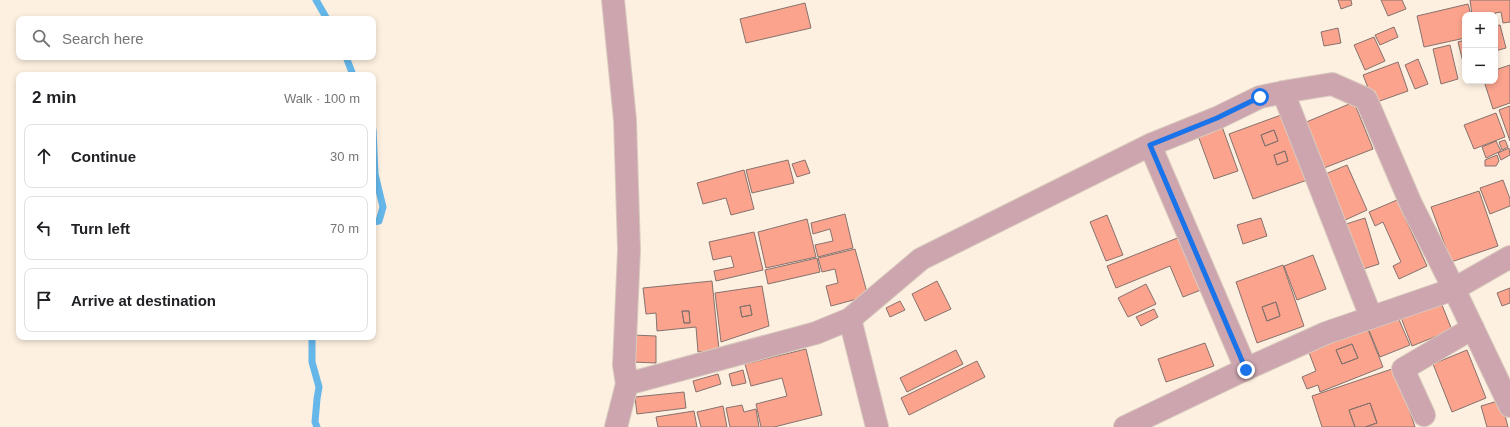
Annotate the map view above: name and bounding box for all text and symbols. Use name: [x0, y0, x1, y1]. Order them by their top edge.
map controls: [1462, 12, 1498, 84]
button: +: [1462, 12, 1498, 48]
search box: [16, 16, 376, 60]
icon: search: [30, 27, 52, 49]
text: Search here: [62, 30, 144, 47]
button: −: [1462, 48, 1498, 84]
text: 2 min: [32, 88, 76, 107]
route start: [1251, 88, 1269, 106]
text: Walk · 100 m: [284, 91, 360, 106]
icon: ahead: [33, 145, 55, 167]
text: Continue: [71, 148, 136, 165]
text: 30 m: [330, 149, 359, 164]
icon: left: [33, 217, 55, 239]
text: Turn left: [71, 220, 130, 237]
text: 70 m: [330, 221, 359, 236]
icon: arrive: [33, 289, 55, 311]
text: Arrive at destination: [71, 292, 216, 309]
route end: [1237, 361, 1255, 379]

